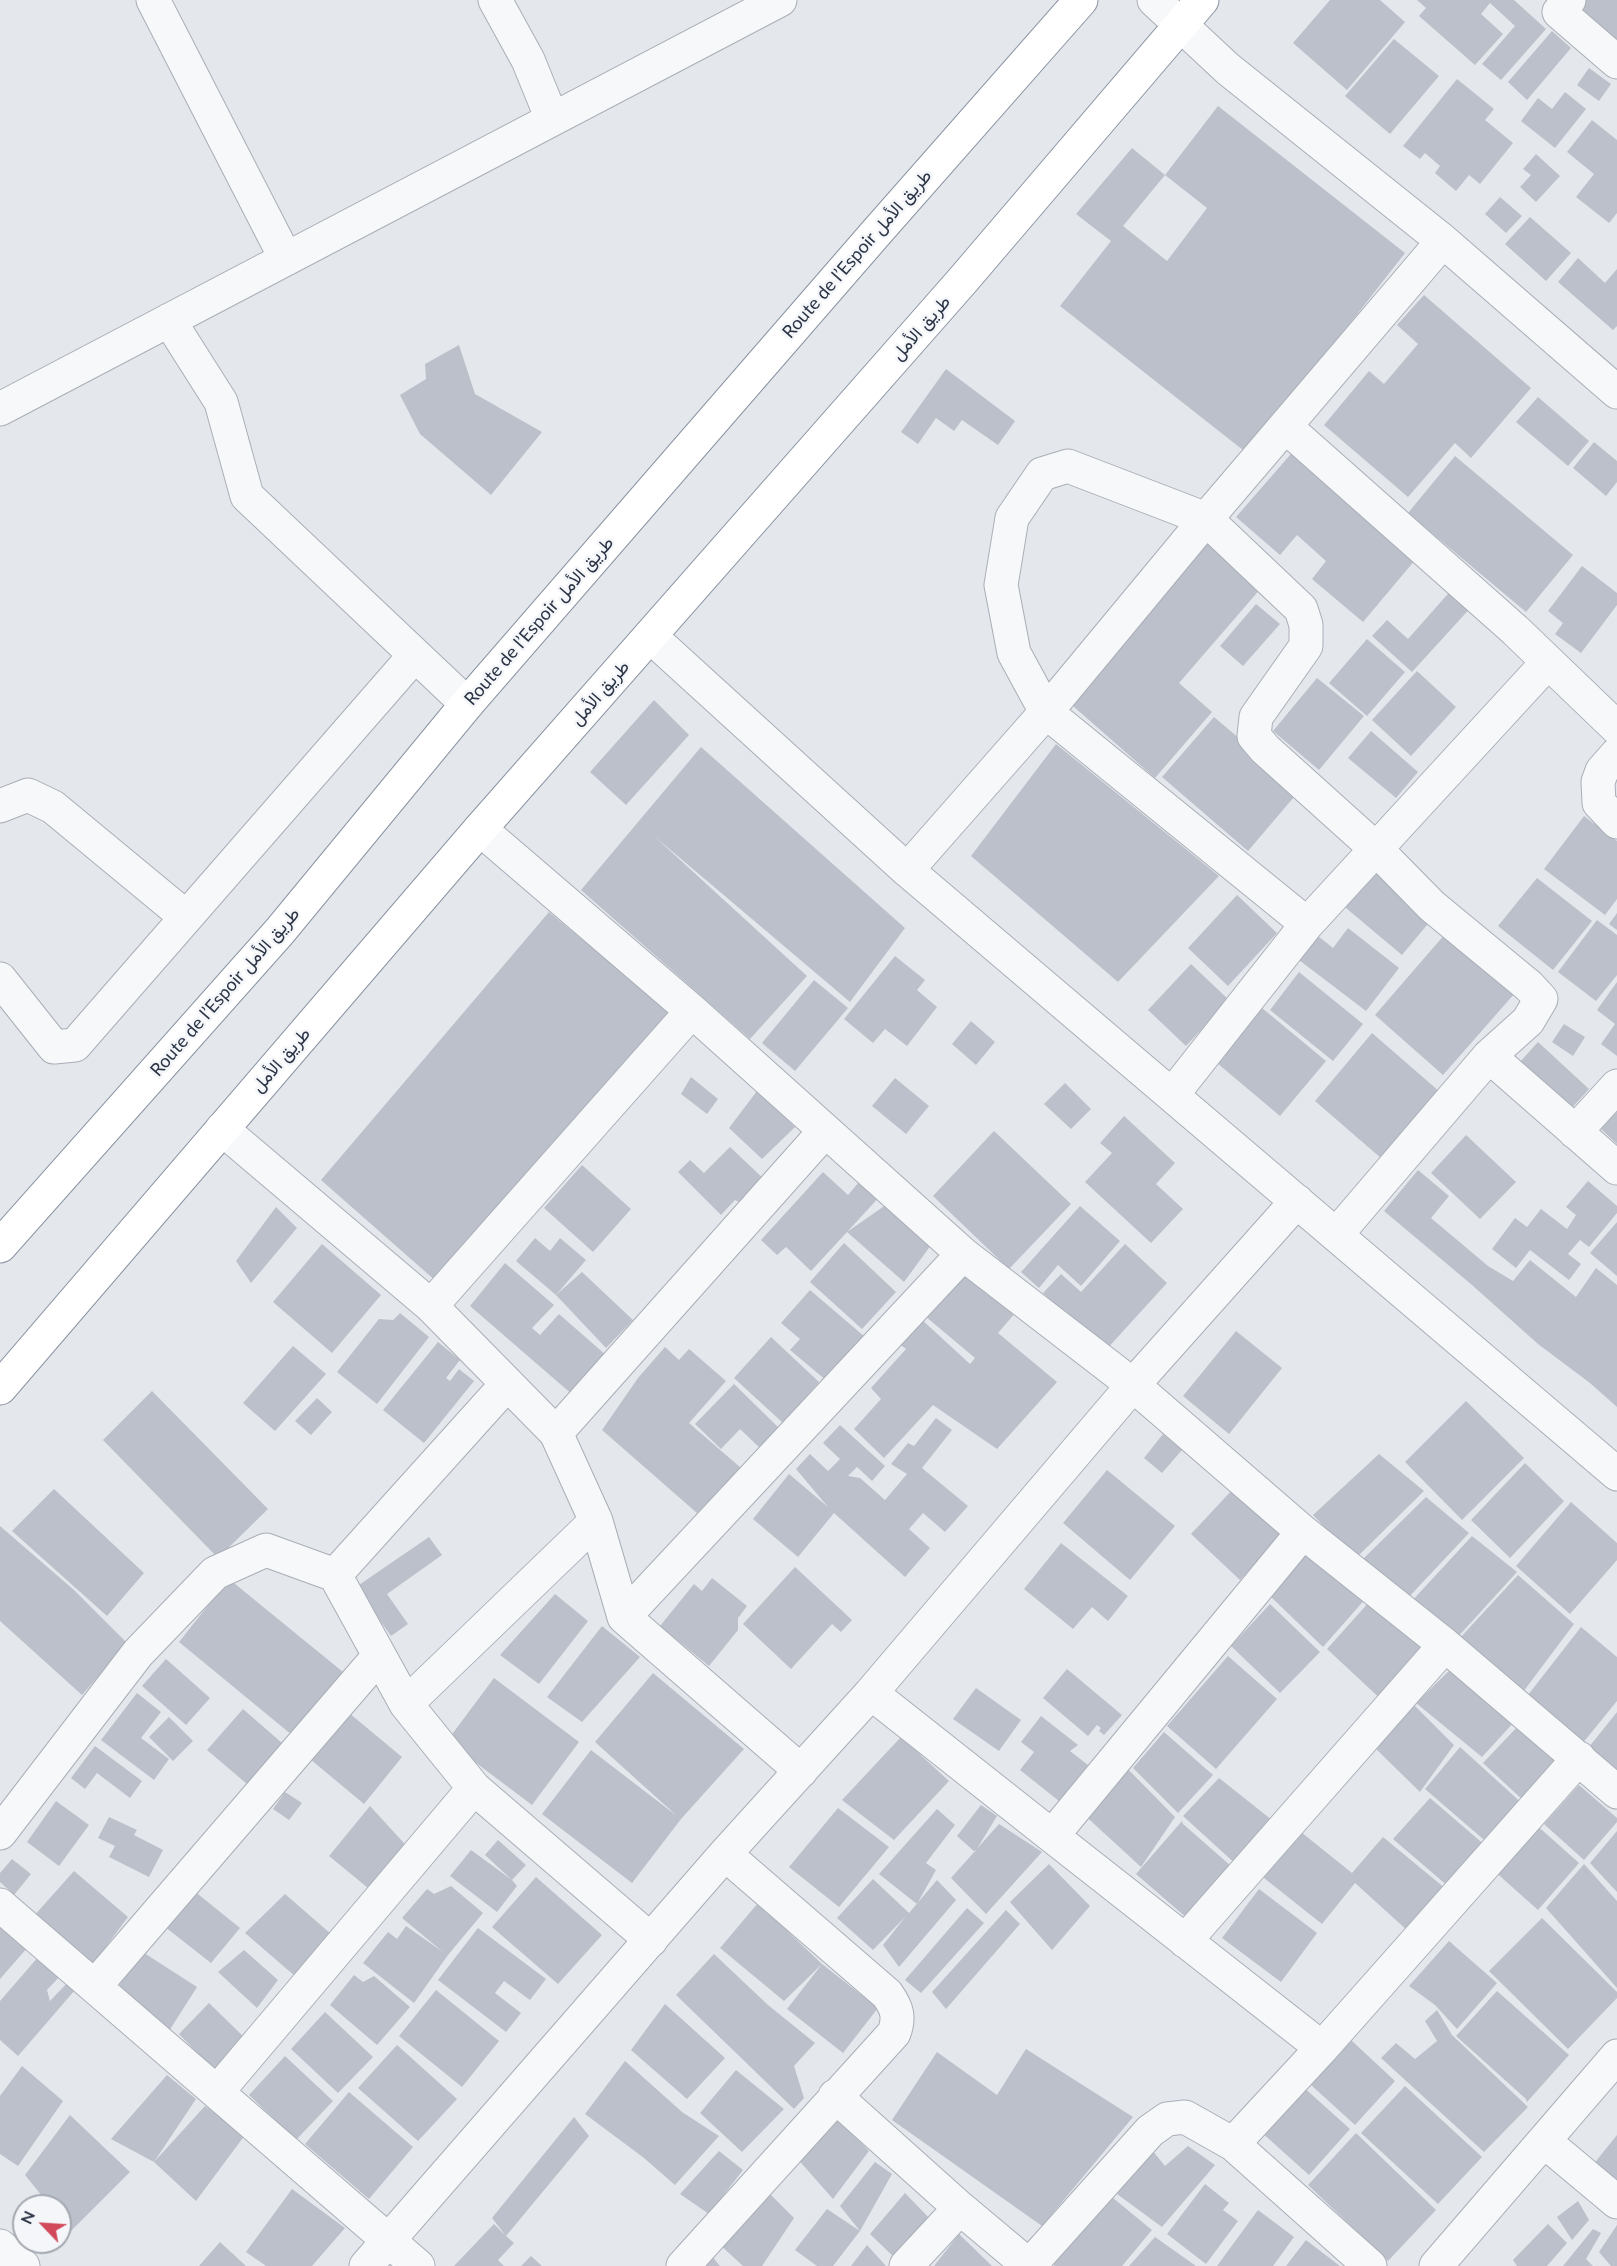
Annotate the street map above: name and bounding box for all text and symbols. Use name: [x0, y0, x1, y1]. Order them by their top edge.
street label: Route de l’Espoir طريق الأمل: [778, 165, 936, 343]
street label: طريق الأمل: [887, 291, 955, 365]
street label: Route de l’Espoir طريق الأمل: [460, 532, 618, 710]
street label: طريق الأمل: [566, 656, 634, 730]
street label: Route de l’Espoir طريق الأمل: [146, 903, 304, 1081]
street label: طريق الأمل: [247, 1023, 315, 1097]
north arrow: [12, 2194, 72, 2254]
text: N: [16, 2207, 38, 2227]

